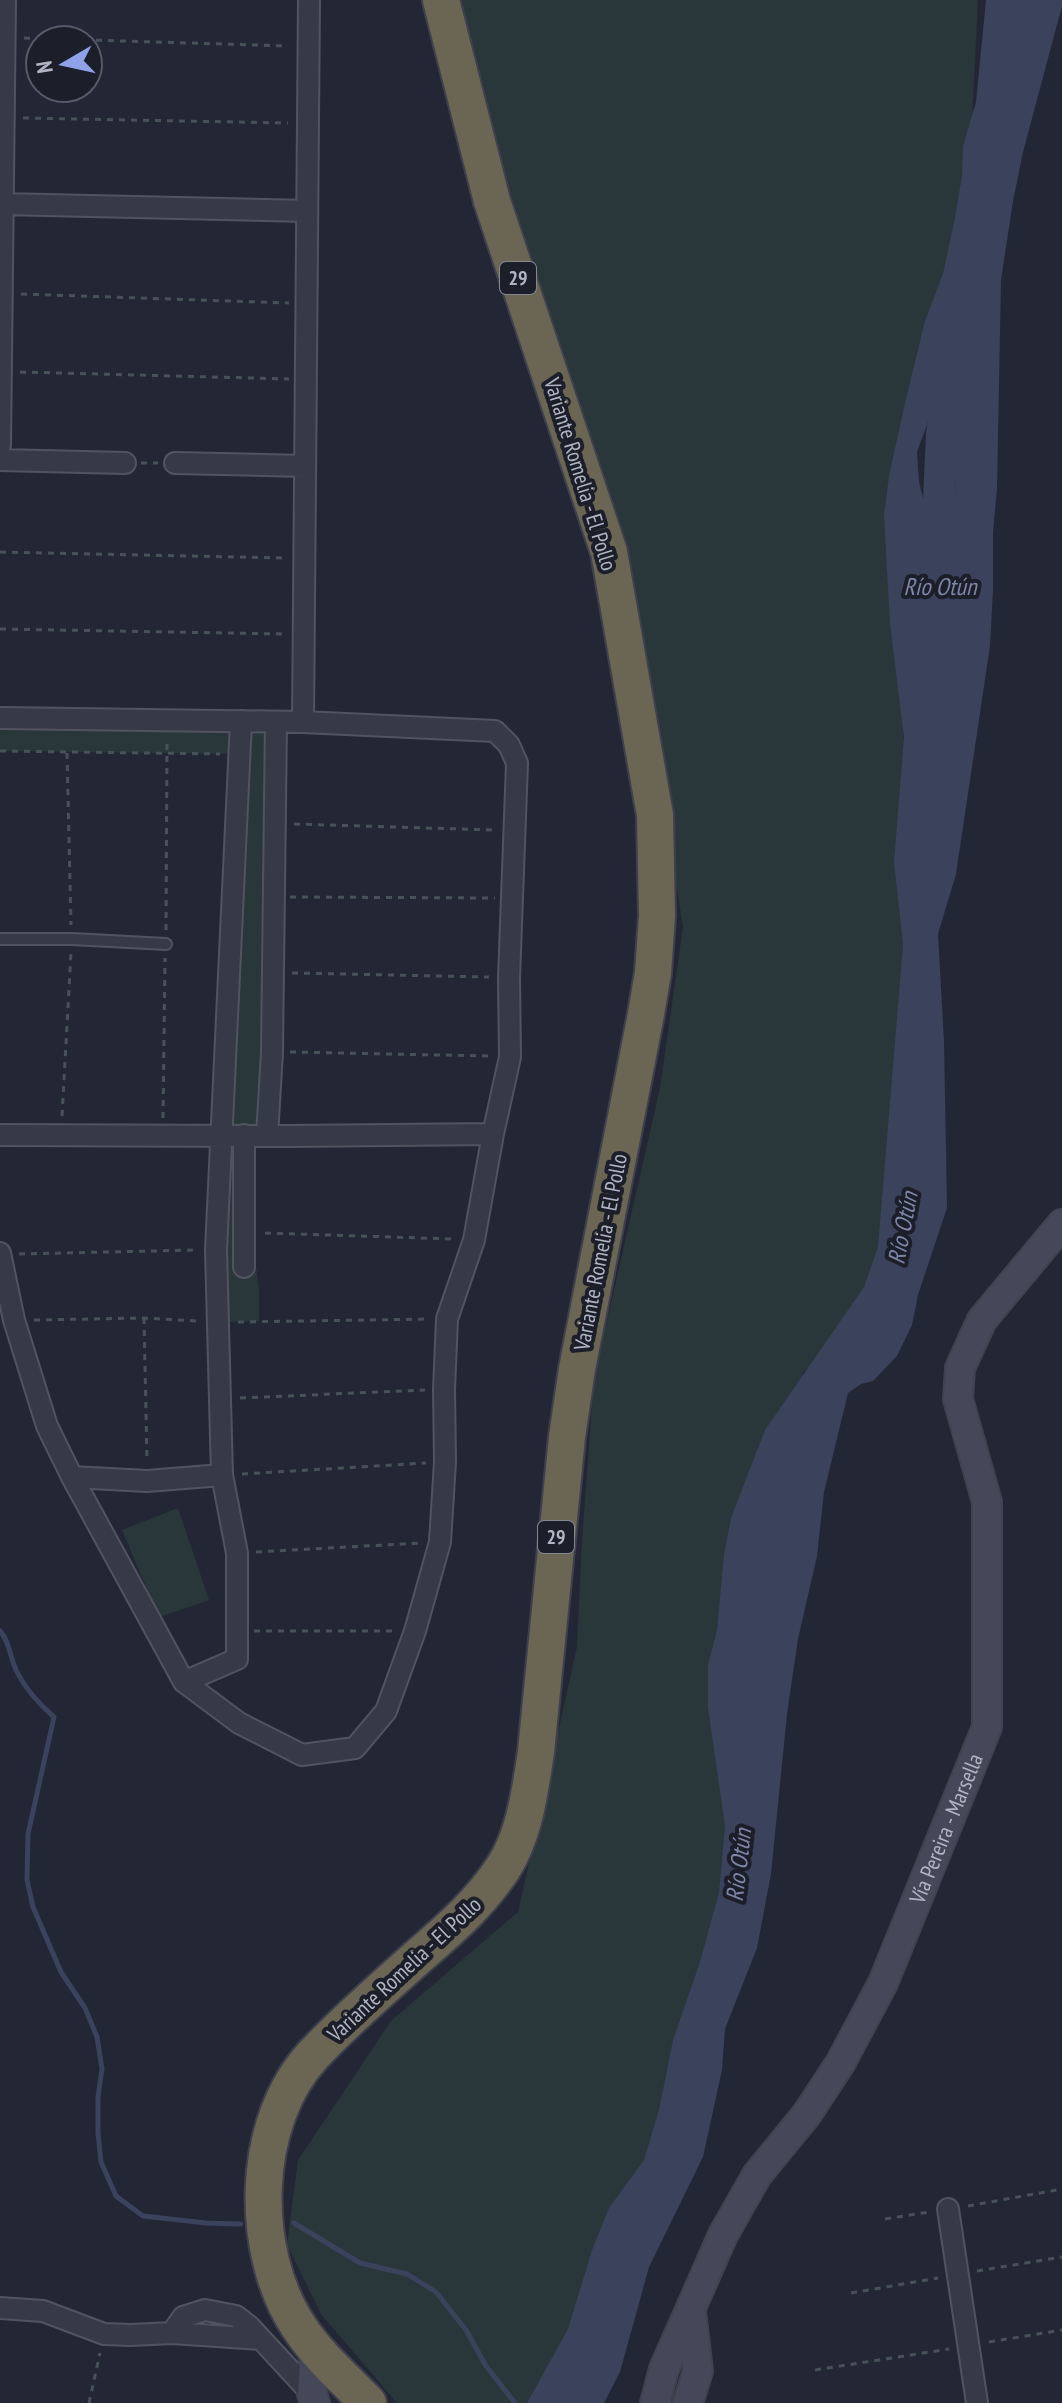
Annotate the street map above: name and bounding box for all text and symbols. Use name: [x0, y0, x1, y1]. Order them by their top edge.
north arrow: [24, 24, 104, 104]
text: N: [29, 59, 59, 75]
road number: 29: [500, 262, 536, 294]
street label: Variante Romelia - El Pollo: [538, 373, 624, 574]
water label: Río Otún: [904, 571, 978, 602]
street label: Variante Romelia - El Pollo: [567, 1151, 633, 1354]
water label: Río Otún: [880, 1188, 925, 1267]
road number: 29: [538, 1521, 574, 1553]
street label: Vía Pereira - Marsella: [903, 1749, 989, 1908]
water label: Río Otún: [719, 1825, 759, 1903]
street label: Variante Romelia - El Pollo: [321, 1891, 487, 2048]

